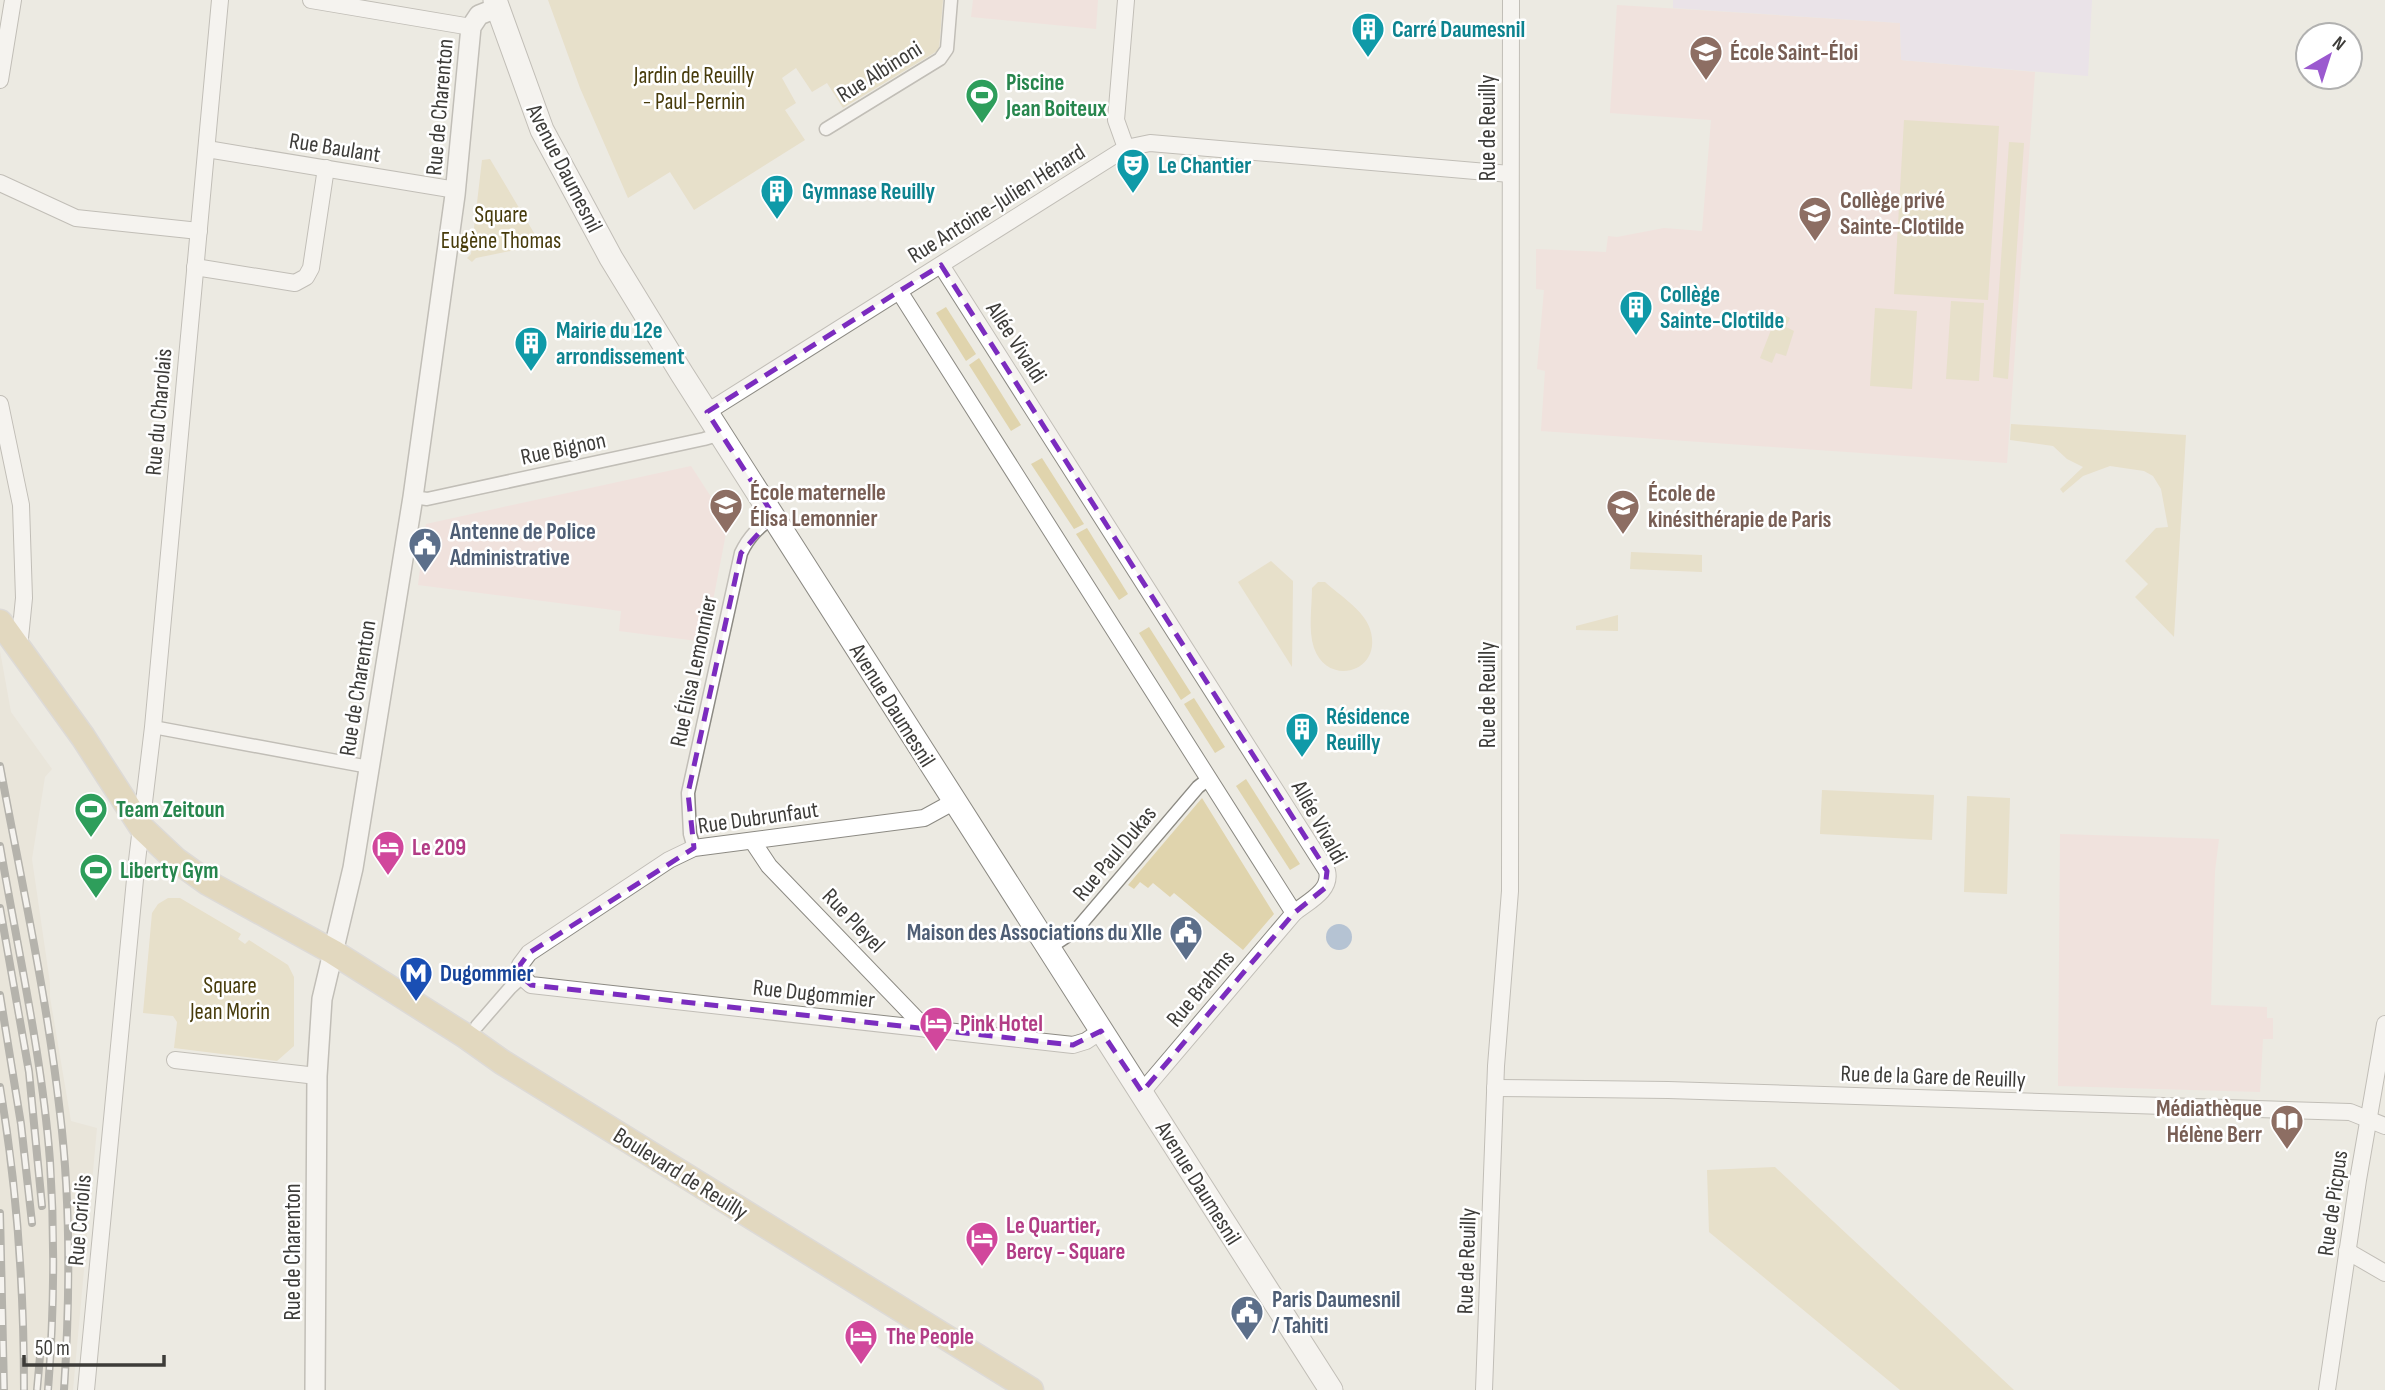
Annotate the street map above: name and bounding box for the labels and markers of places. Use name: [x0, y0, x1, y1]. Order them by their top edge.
building icon: Carré Daumesnil: [1349, 10, 1387, 59]
place label: Carré Daumesnil: [1392, 16, 1525, 44]
school or university icon: École Saint-Éloi: [1687, 33, 1725, 82]
place label: École Saint-Éloi: [1730, 39, 1858, 67]
place label: Piscine Jean Boiteux: [1005, 69, 1107, 123]
sports icon: Piscine Jean Boiteux: [963, 76, 1001, 125]
theatre icon: Le Chantier: [1114, 146, 1152, 195]
place label: Le Chantier: [1158, 152, 1251, 180]
building icon: Gymnase Reuilly: [758, 172, 796, 221]
place label: Gymnase Reuilly: [802, 178, 935, 206]
place label: Collège privé Sainte-Clotilde: [1840, 187, 1964, 241]
school or university icon: Collège privé Sainte-Clotilde: [1796, 194, 1834, 243]
place label: Collège Sainte-Clotilde: [1660, 281, 1784, 335]
building icon: Collège Sainte-Clotilde: [1617, 288, 1655, 337]
place label: Mairie du 12e arrondissement: [556, 317, 685, 371]
building icon: Mairie du 12e arrondissement: [512, 324, 550, 373]
place label: École maternelle Élisa Lemonnier: [750, 479, 886, 533]
place label: École de kinésithérapie de Paris: [1648, 480, 1832, 534]
school or university icon: École maternelle Élisa Lemonnier: [707, 486, 745, 535]
school or university icon: École de kinésithérapie de Paris: [1604, 487, 1642, 536]
place label: Antenne de Police Administrative: [449, 518, 596, 572]
public building icon: Antenne de Police Administrative: [406, 525, 444, 574]
place label: Résidence Reuilly: [1326, 703, 1410, 757]
building icon: Résidence Reuilly: [1283, 710, 1321, 759]
sports icon: Team Zeitoun: [72, 790, 110, 839]
place label: Team Zeitoun: [116, 796, 225, 824]
hotel icon: Le 209: [369, 828, 407, 877]
place label: Le 209: [412, 834, 466, 862]
sports icon: Liberty Gym: [77, 851, 115, 900]
place label: Liberty Gym: [120, 857, 219, 885]
public building icon: Maison des Associations du XIIe: [1167, 913, 1205, 962]
place label: Maison des Associations du XIIe: [907, 919, 1162, 947]
metro station icon: Dugommier: [397, 954, 435, 1003]
place label: Dugommier: [440, 960, 534, 988]
hotel icon: Pink Hotel: [917, 1004, 955, 1053]
place label: Pink Hotel: [960, 1010, 1043, 1038]
place label: Médiathèque Hélène Berr: [2156, 1095, 2262, 1149]
library icon: Médiathèque Hélène Berr: [2268, 1102, 2306, 1151]
place label: Le Quartier, Bercy - Square: [1006, 1212, 1125, 1266]
hotel icon: Le Quartier, Bercy - Square: [963, 1219, 1001, 1268]
place label: Paris Daumesnil / Tahiti: [1272, 1286, 1401, 1340]
public building icon: Paris Daumesnil / Tahiti: [1228, 1293, 1266, 1342]
hotel icon: The People: [842, 1317, 880, 1366]
place label: The People: [886, 1323, 974, 1351]

